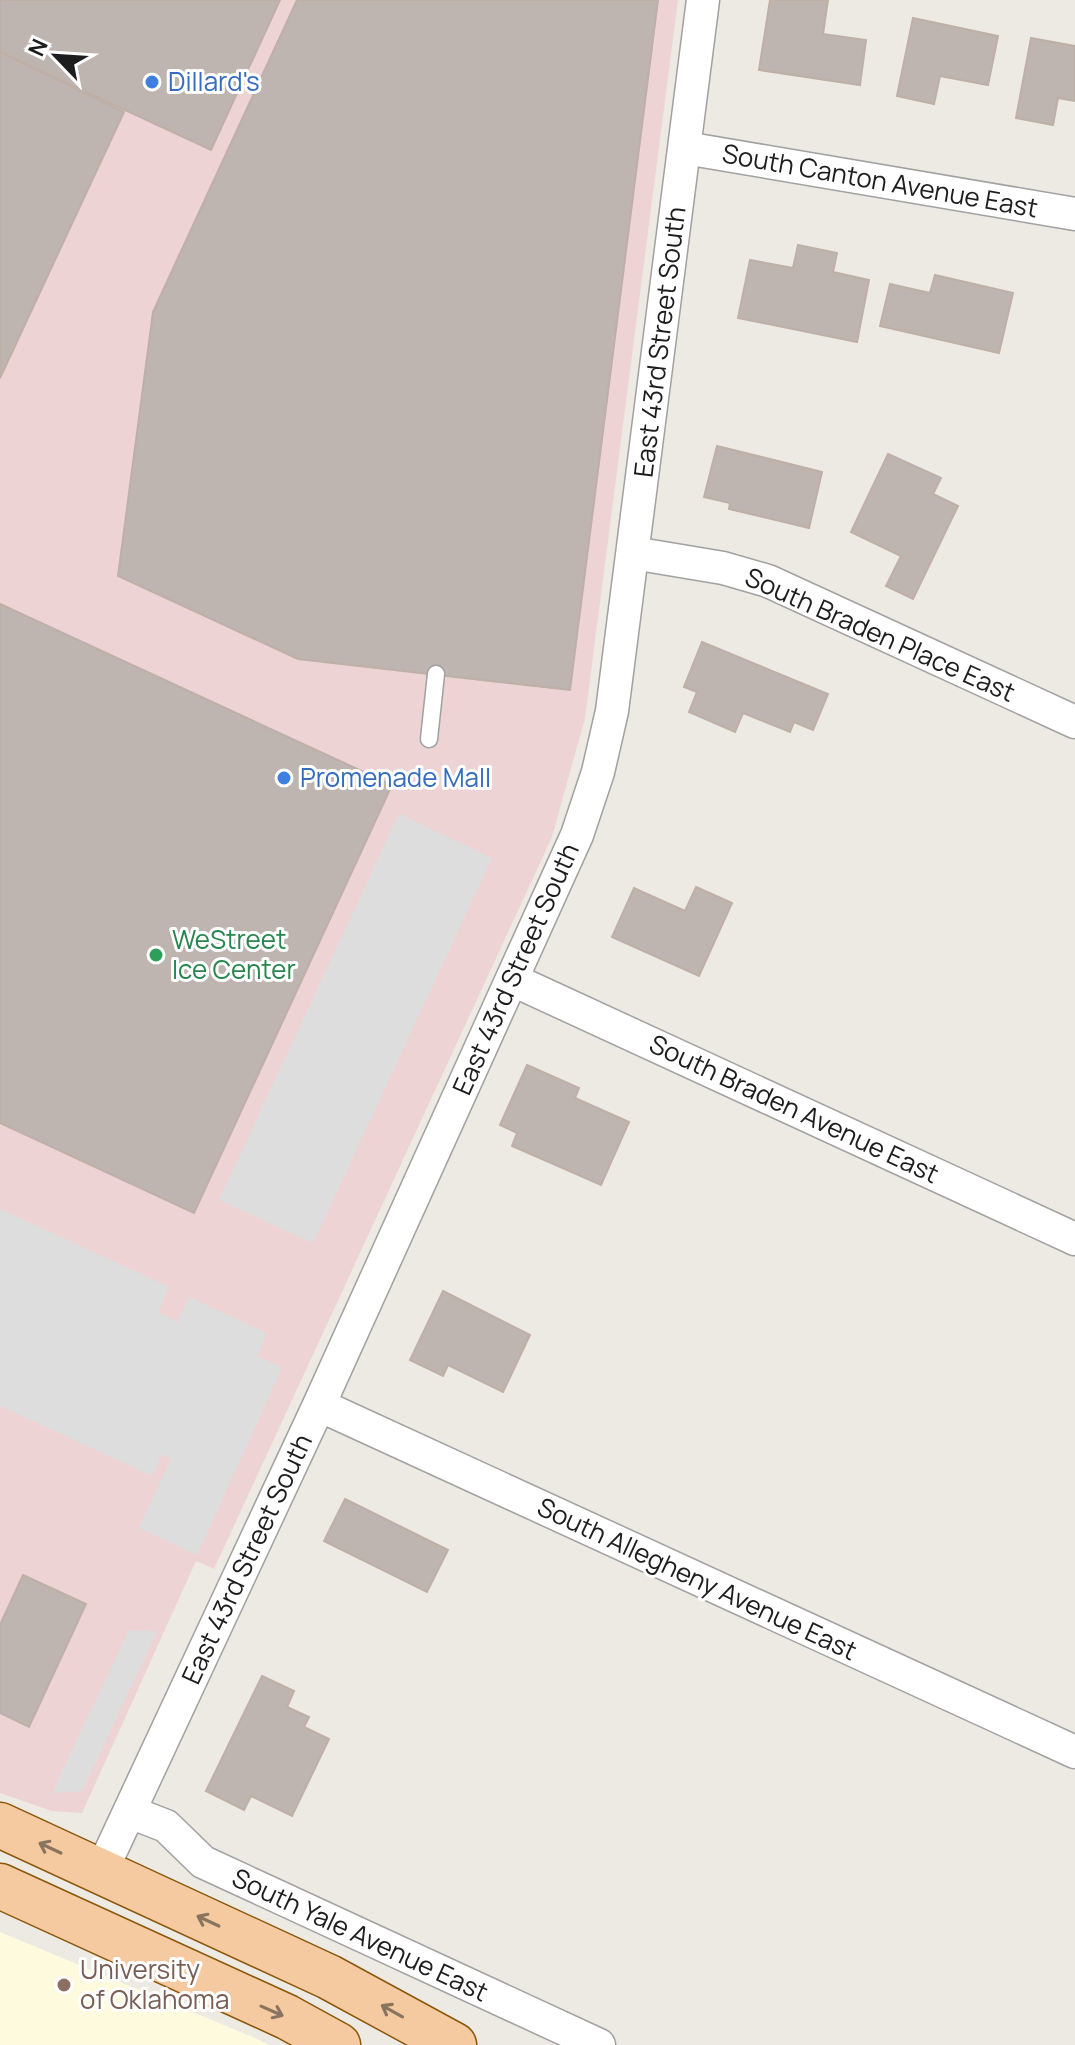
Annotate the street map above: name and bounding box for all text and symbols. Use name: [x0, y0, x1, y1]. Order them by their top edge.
north arrow: [16, 16, 96, 96]
text: N: [21, 34, 55, 61]
place label: Dillard's: [168, 63, 260, 99]
marker: Dillard's: [143, 73, 161, 91]
street label: South Canton Avenue East: [720, 135, 1041, 226]
street label: East 43rd Street South: [625, 205, 693, 479]
street label: South Braden Place East: [740, 558, 1021, 710]
place label: Promenade Mall: [300, 759, 491, 795]
marker: Promenade Mall: [275, 769, 293, 787]
street label: East 43rd Street South: [443, 837, 587, 1100]
place label: WeStreet Ice Center: [172, 921, 296, 987]
marker: WeStreet Ice Center: [147, 946, 165, 964]
street label: South Braden Avenue East: [644, 1025, 945, 1191]
street label: East 43rd Street South: [172, 1428, 320, 1690]
street label: South Allegheny Avenue East: [532, 1488, 863, 1668]
one-way arrow: [39, 1840, 63, 1855]
street label: South Yale Avenue East: [227, 1859, 494, 2009]
one-way arrow: [196, 1912, 220, 1927]
place label: University of Oklahoma: [80, 1951, 229, 2017]
marker: University of Oklahoma: [55, 1976, 73, 1994]
one-way arrow: [380, 2003, 404, 2018]
one-way arrow: [260, 2004, 284, 2019]

